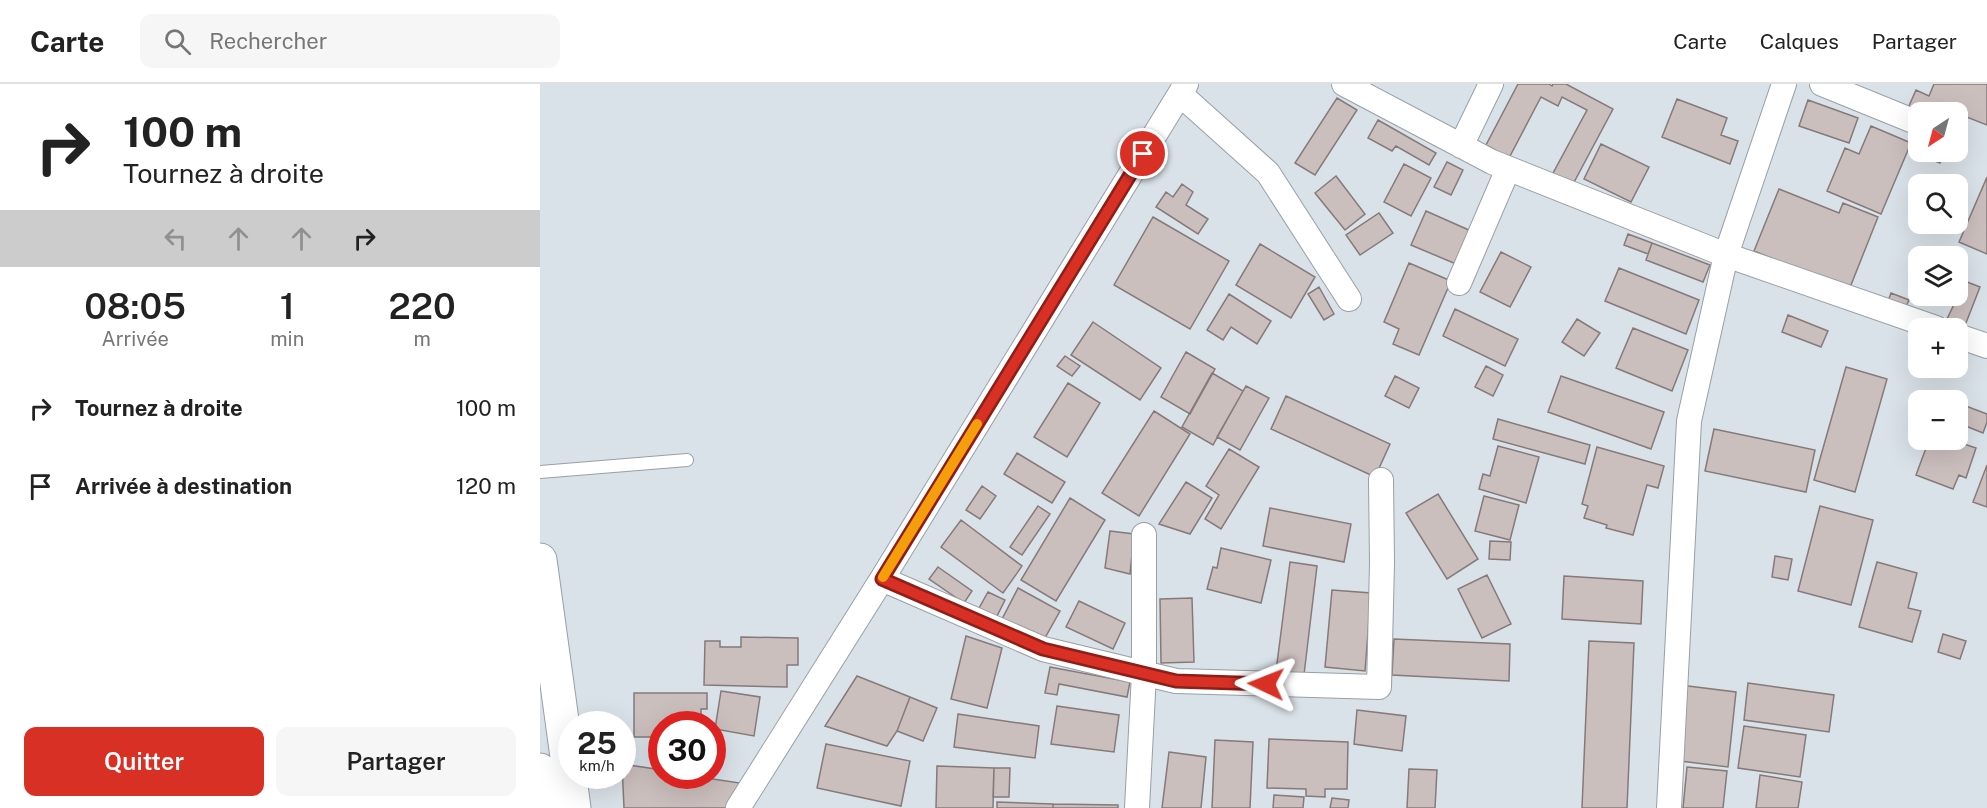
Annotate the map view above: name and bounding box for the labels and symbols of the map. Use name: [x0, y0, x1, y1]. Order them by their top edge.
north arrow: [1908, 102, 1968, 162]
pin: [1117, 128, 1168, 179]
position arrow: [1234, 652, 1298, 716]
speed limit sign: 30: [648, 711, 726, 789]

